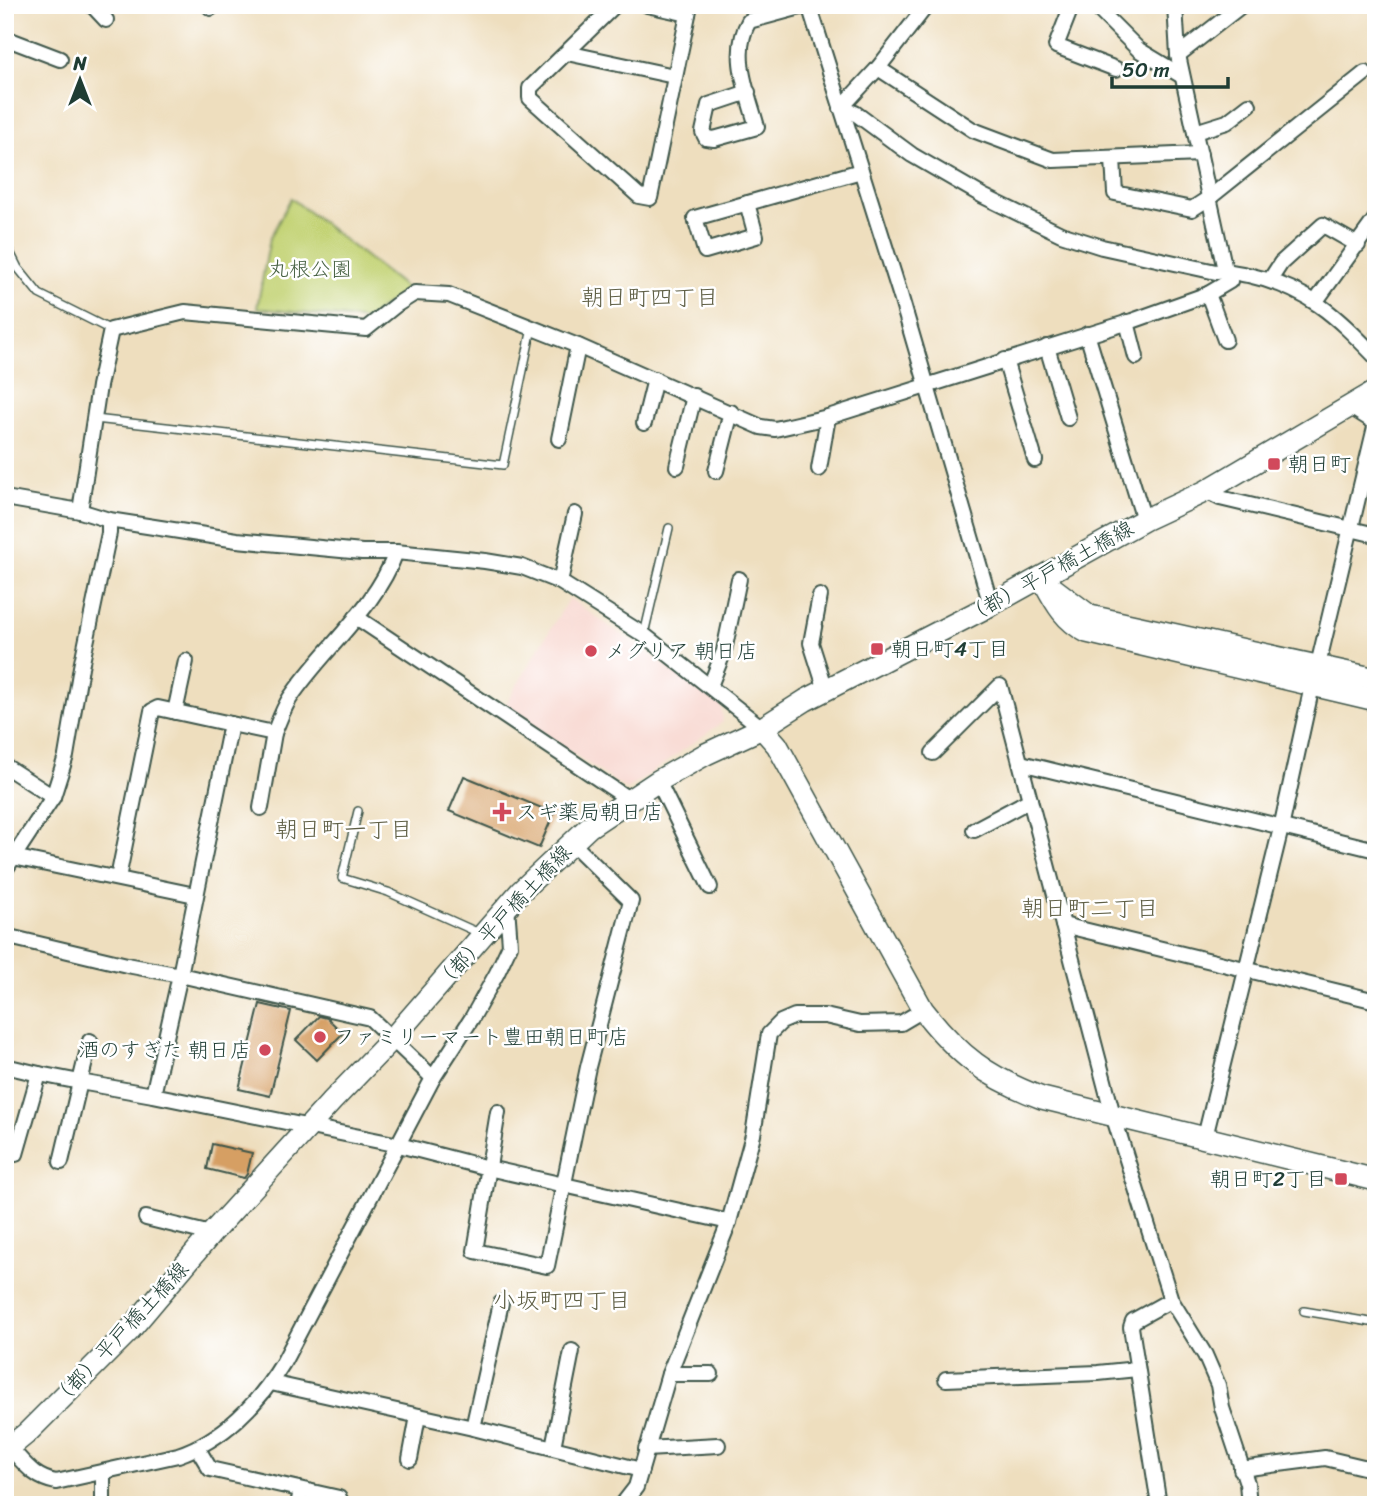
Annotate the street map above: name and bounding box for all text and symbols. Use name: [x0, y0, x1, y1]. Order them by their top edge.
north arrow: [46, 46, 116, 116]
scale bar: [1112, 46, 1227, 90]
text: N: [72, 47, 87, 80]
text: 50 m: [1122, 51, 1170, 89]
park label: 丸根公園: [268, 250, 352, 288]
district label: 朝日町四丁目: [581, 277, 719, 318]
place label: 朝日町: [1288, 445, 1351, 483]
marker: 朝日町: [1266, 456, 1282, 472]
street label: （都）平戸橋土橋線: [957, 510, 1141, 634]
place label: 朝日町4丁目: [891, 630, 1009, 668]
place label: メグリア 朝日店: [605, 632, 757, 670]
marker: 朝日町4丁目: [869, 641, 885, 657]
marker: メグリア 朝日店: [583, 643, 599, 659]
place label: スギ薬局朝日店: [516, 793, 663, 831]
marker: スギ薬局朝日店: [494, 804, 510, 820]
district label: 朝日町一丁目: [275, 809, 413, 850]
street label: （都）平戸橋土橋線: [425, 835, 581, 999]
district label: 朝日町二丁目: [1021, 888, 1159, 929]
place label: ファミリーマート豊田朝日町店: [334, 1018, 628, 1056]
marker: ファミリーマート豊田朝日町店: [312, 1029, 328, 1045]
place label: 酒のすぎた 朝日店: [78, 1031, 251, 1069]
marker: 酒のすぎた 朝日店: [257, 1042, 273, 1058]
place label: 朝日町2丁目: [1210, 1160, 1327, 1198]
marker: 朝日町2丁目: [1333, 1171, 1349, 1187]
street label: （都）平戸橋土橋線: [42, 1252, 198, 1416]
district label: 小坂町四丁目: [493, 1280, 631, 1321]

